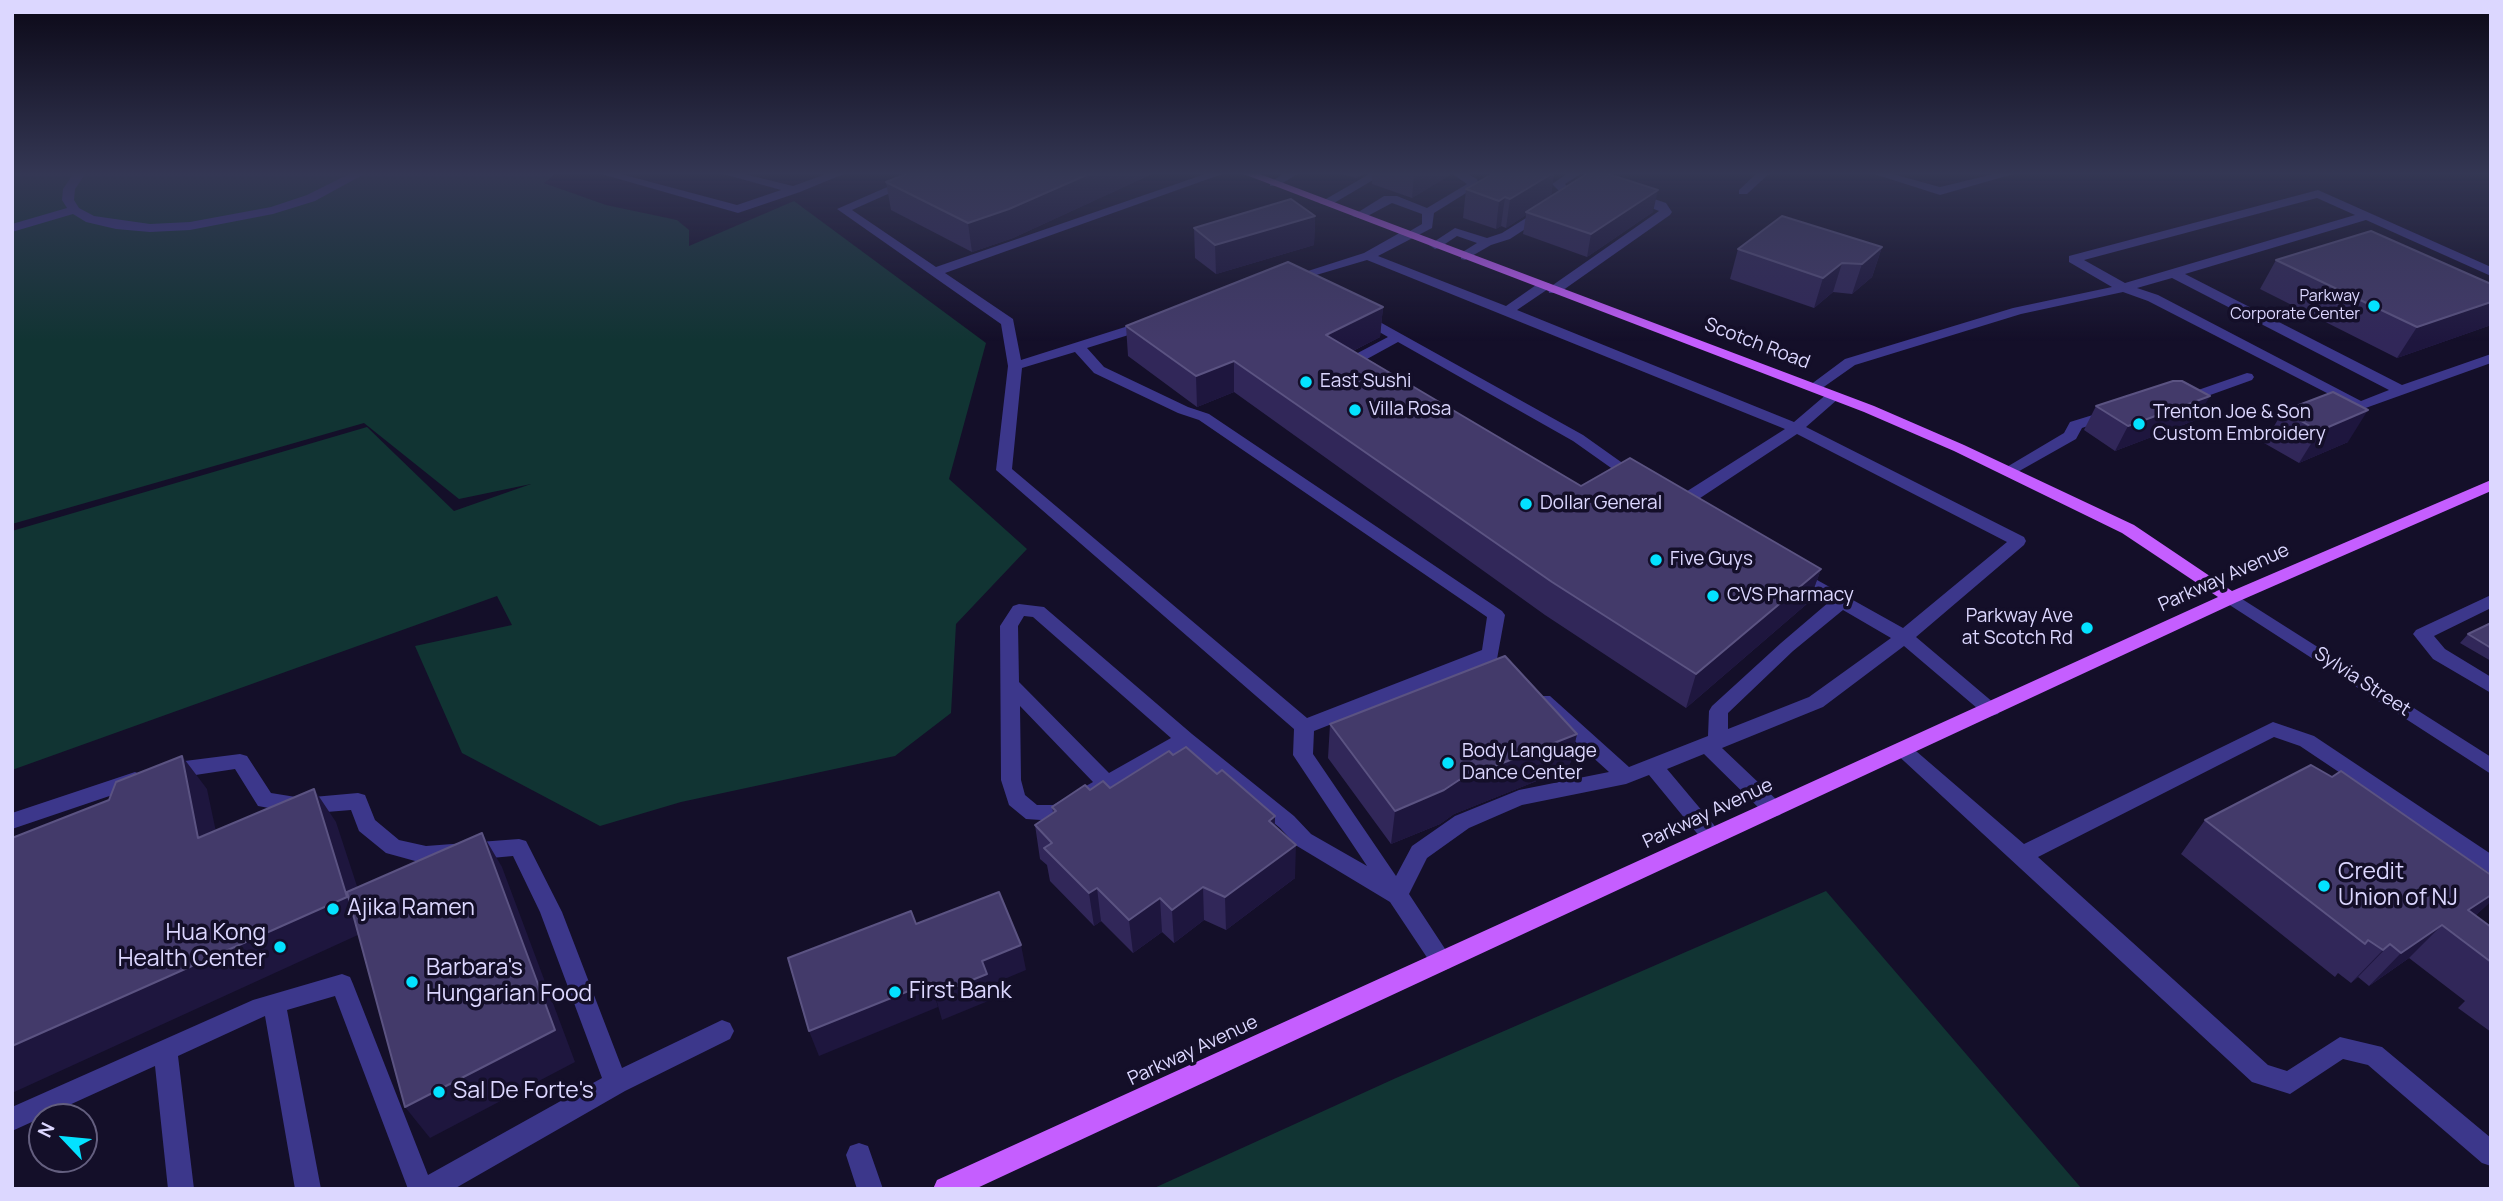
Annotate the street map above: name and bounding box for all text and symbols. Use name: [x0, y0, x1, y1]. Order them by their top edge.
place label: Parkway Corporate Center: [2230, 287, 2360, 325]
marker: Parkway Corporate Center: [2366, 298, 2382, 314]
street label: Scotch Road: [1701, 313, 1813, 375]
place label: East Sushi: [1320, 371, 1411, 393]
marker: East Sushi: [1298, 374, 1314, 390]
place label: Villa Rosa: [1369, 399, 1451, 421]
marker: Villa Rosa: [1347, 402, 1363, 418]
place label: Trenton Joe & Son Custom Embroidery: [2153, 402, 2326, 446]
marker: Trenton Joe & Son Custom Embroidery: [2131, 416, 2147, 432]
place label: Dollar General: [1540, 493, 1662, 515]
marker: Dollar General: [1518, 496, 1534, 512]
street label: Parkway Avenue: [2155, 539, 2293, 617]
place label: Five Guys: [1670, 549, 1753, 571]
marker: Five Guys: [1648, 552, 1664, 568]
place label: CVS Pharmacy: [1727, 585, 1854, 607]
marker: CVS Pharmacy: [1705, 588, 1721, 604]
place label: Parkway Ave at Scotch Rd: [1962, 606, 2073, 650]
marker: Parkway Ave at Scotch Rd: [2079, 620, 2095, 636]
street label: Sylvia Street: [2310, 642, 2414, 722]
place label: Body Language Dance Center: [1462, 741, 1597, 785]
marker: Body Language Dance Center: [1440, 755, 1456, 771]
street label: Parkway Avenue: [1639, 774, 1777, 854]
place label: Credit Union of NJ: [2338, 859, 2458, 913]
marker: Credit Union of NJ: [2316, 878, 2332, 894]
place label: Ajika Ramen: [347, 895, 475, 923]
marker: Ajika Ramen: [325, 901, 341, 917]
place label: Hua Kong Health Center: [118, 920, 266, 974]
marker: Hua Kong Health Center: [272, 939, 288, 955]
place label: Barbara's Hungarian Food: [426, 955, 592, 1009]
marker: Barbara's Hungarian Food: [404, 974, 420, 990]
place label: First Bank: [909, 978, 1012, 1006]
marker: First Bank: [887, 984, 903, 1000]
street label: Parkway Avenue: [1124, 1011, 1262, 1091]
place label: Sal De Forte's: [453, 1078, 594, 1106]
marker: Sal De Forte's: [431, 1084, 447, 1100]
north arrow: [28, 1103, 98, 1173]
text: N: [31, 1118, 61, 1142]

